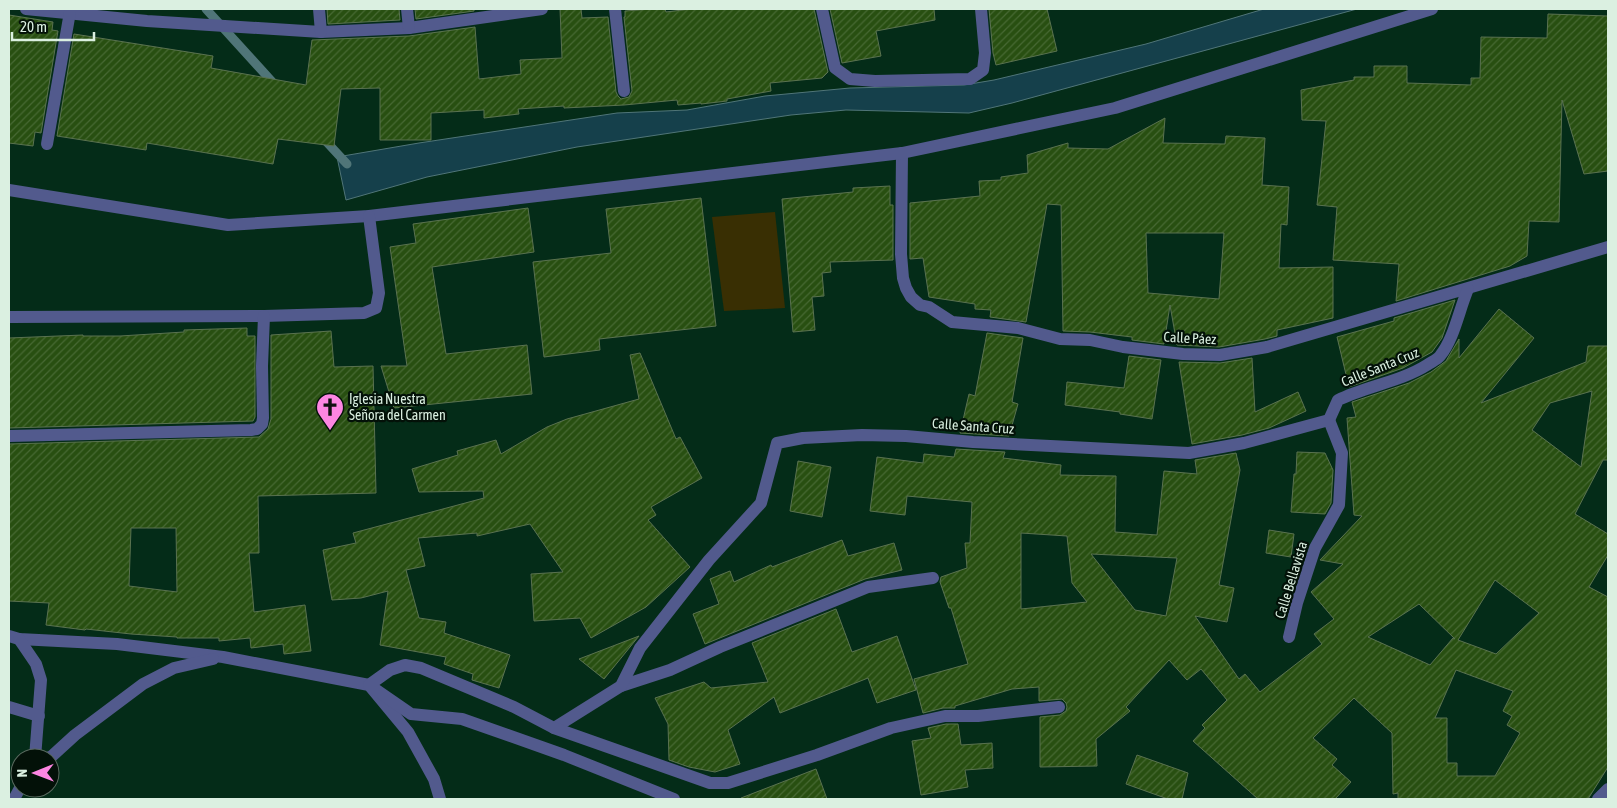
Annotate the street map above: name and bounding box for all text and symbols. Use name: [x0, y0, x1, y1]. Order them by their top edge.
scale bar: [12, 10, 95, 42]
text: 20 m: [20, 18, 47, 35]
street label: Calle Páez: [1163, 329, 1217, 347]
street label: Calle Santa Cruz: [1339, 344, 1421, 390]
place label: Iglesia Nuestra Señora del Carmen: [349, 391, 446, 423]
church icon: Iglesia Nuestra Señora del Carmen: [315, 392, 345, 431]
street label: Calle Santa Cruz: [931, 415, 1015, 437]
street label: Calle Bellavista: [1272, 540, 1310, 620]
north arrow: [10, 748, 60, 798]
text: N: [14, 769, 30, 777]

